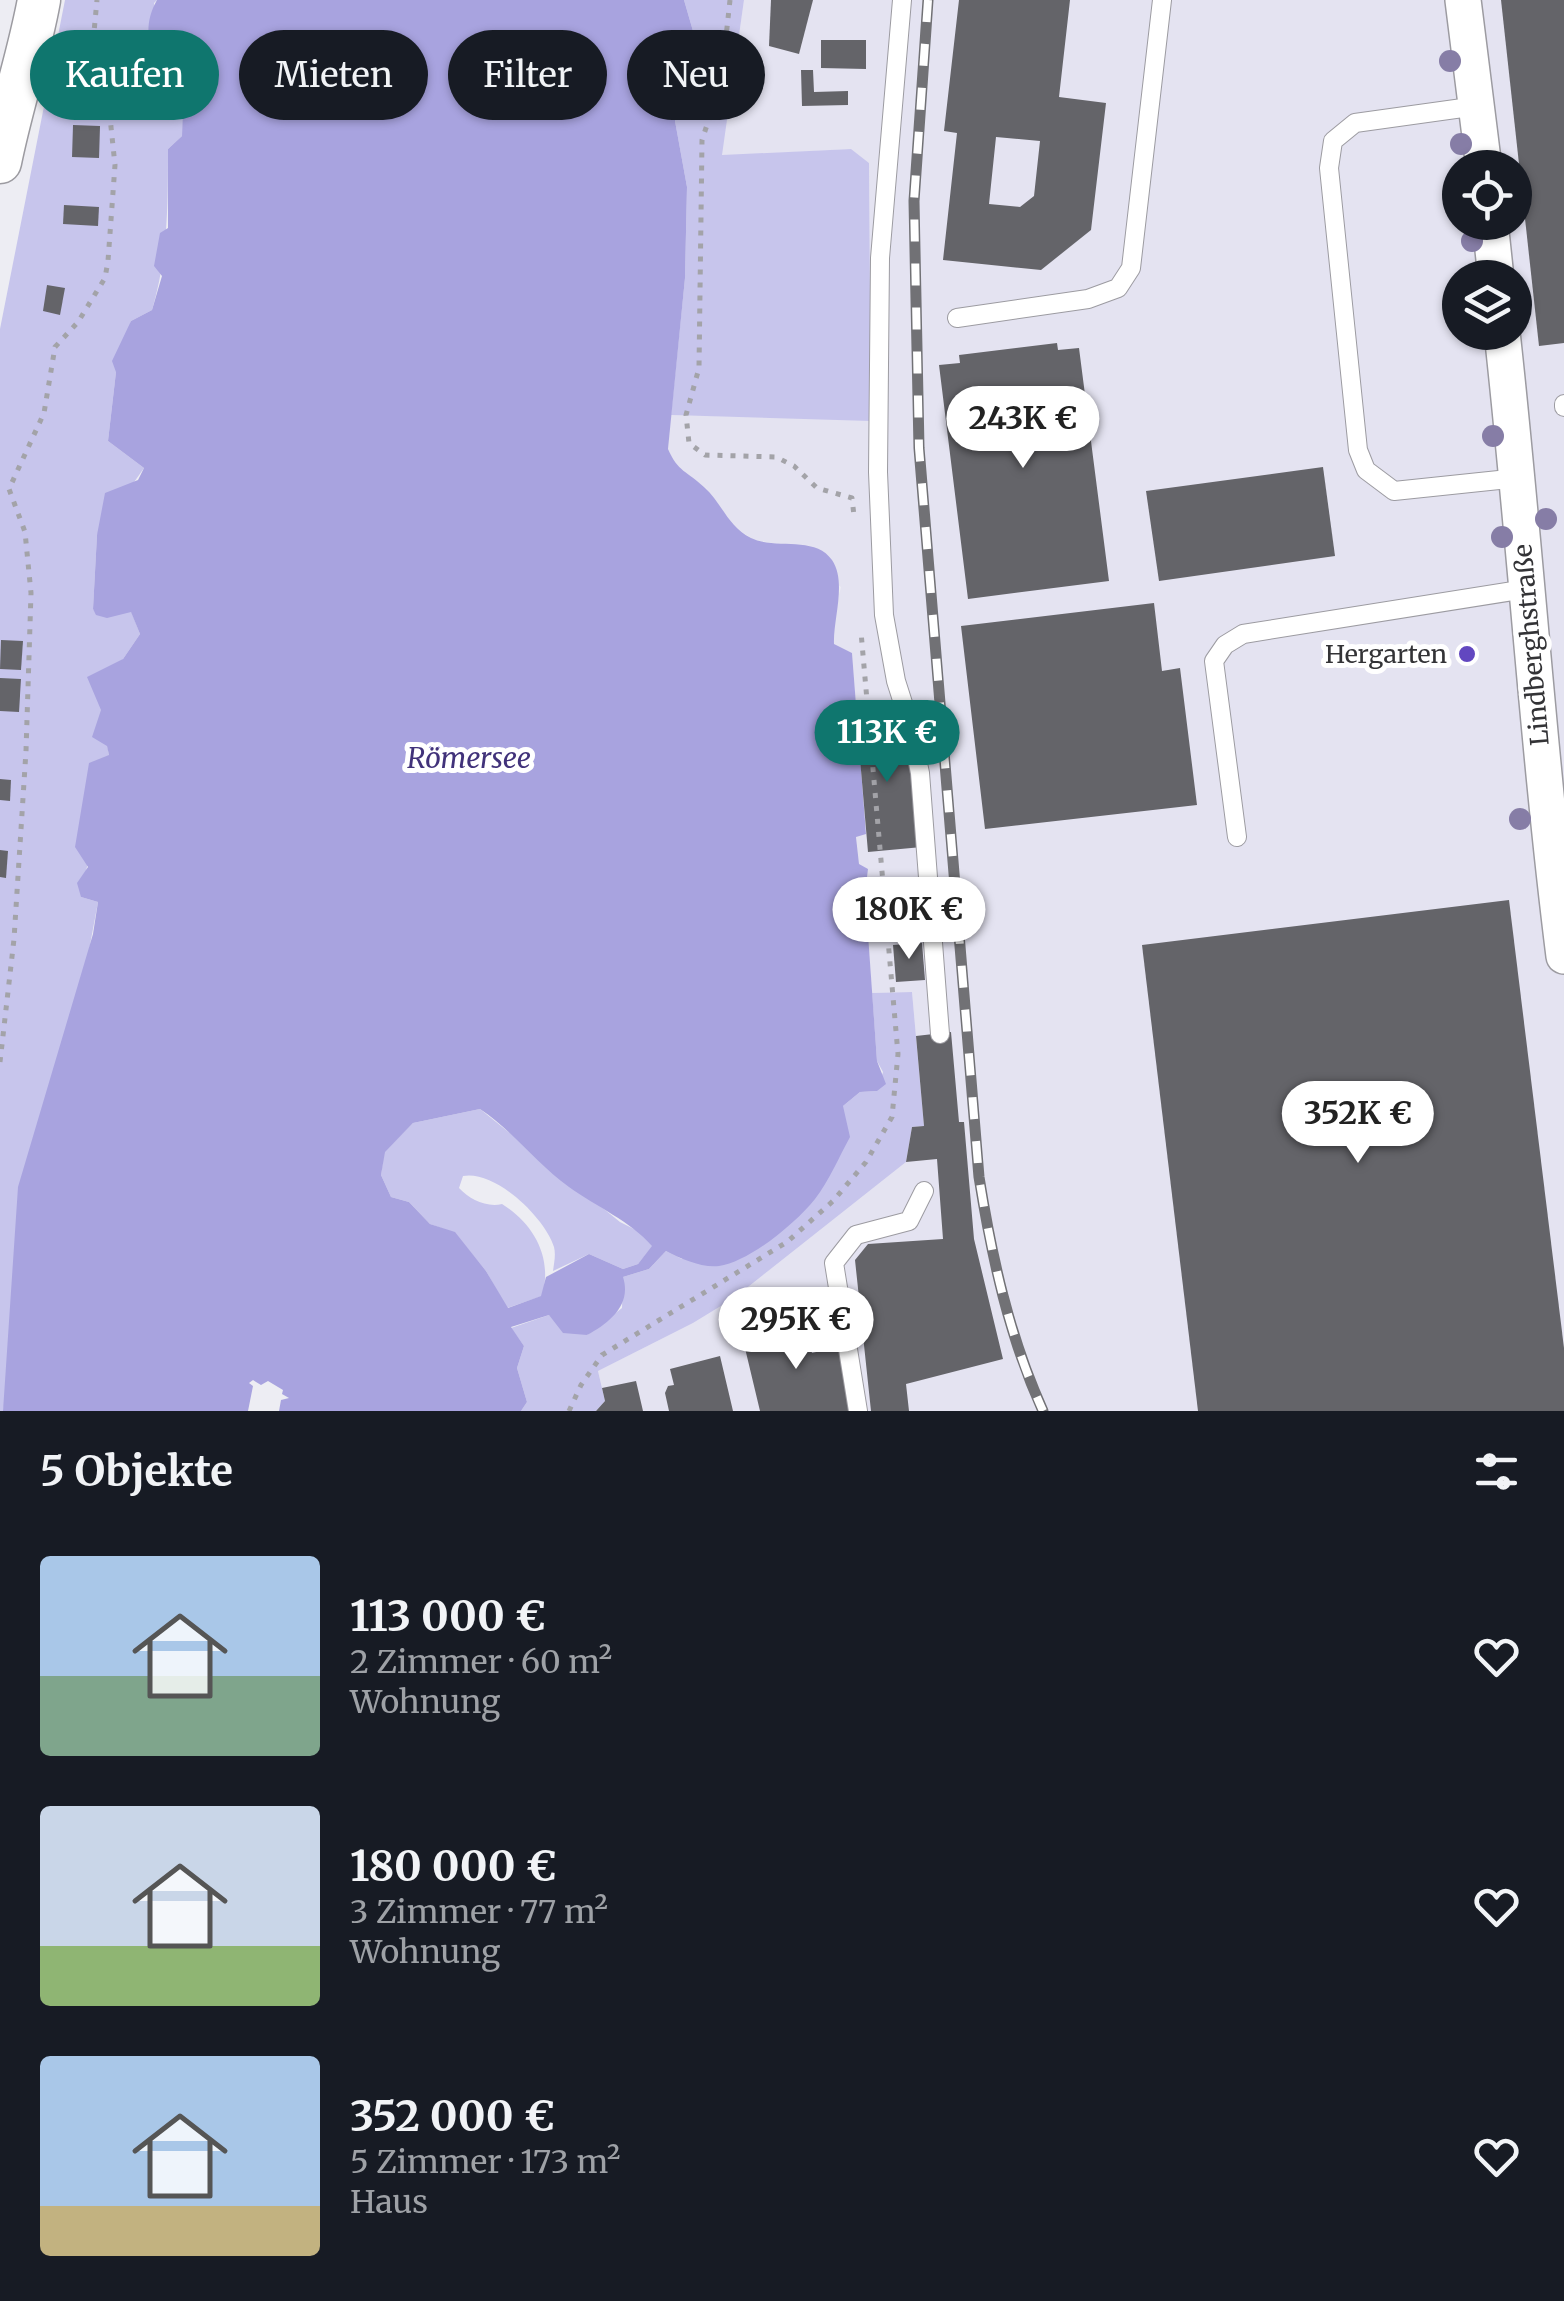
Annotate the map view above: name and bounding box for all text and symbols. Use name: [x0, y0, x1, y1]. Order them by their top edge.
chip: Kaufen: [30, 30, 219, 120]
chip: Mieten: [239, 30, 428, 120]
chip: Filter: [448, 30, 607, 120]
chip: Neu: [627, 30, 765, 120]
map controls: [1442, 150, 1532, 350]
button: locate: [1442, 150, 1532, 240]
button: layers: [1442, 260, 1532, 350]
pin: 243K €: [942, 386, 1104, 471]
text: 243K €: [968, 398, 1078, 438]
street label: Lindberghstraße: [1506, 543, 1556, 747]
place label: Hergarten: [1325, 638, 1447, 670]
marker: Hergarten: [1456, 643, 1478, 665]
pin: 113K €: [806, 700, 968, 785]
text: 113K €: [837, 712, 937, 752]
water label: Römersee: [407, 740, 531, 776]
pin: 180K €: [828, 877, 990, 962]
text: 180K €: [854, 889, 964, 929]
pin: 352K €: [1277, 1081, 1439, 1166]
text: 352K €: [1304, 1093, 1412, 1133]
pin: 295K €: [715, 1287, 877, 1372]
text: 295K €: [741, 1299, 851, 1339]
icon: filters: [1469, 1444, 1524, 1499]
text: 5 Objekte: [40, 1445, 233, 1497]
text: 113 000 €: [350, 1590, 546, 1642]
icon: home: [120, 1596, 240, 1716]
icon: heart: [1469, 1629, 1524, 1684]
text: 2 Zimmer · 60 m²: [350, 1642, 612, 1682]
text: Wohnung: [350, 1682, 500, 1722]
text: 180 000 €: [350, 1840, 557, 1892]
icon: home: [120, 1846, 240, 1966]
icon: heart: [1469, 1879, 1524, 1934]
text: 3 Zimmer · 77 m²: [350, 1892, 608, 1932]
text: Wohnung: [350, 1932, 500, 1972]
text: 352 000 €: [350, 2090, 555, 2142]
icon: home: [120, 2096, 240, 2216]
icon: heart: [1469, 2129, 1524, 2184]
text: 5 Zimmer · 173 m²: [350, 2142, 620, 2182]
text: Haus: [350, 2182, 428, 2222]

